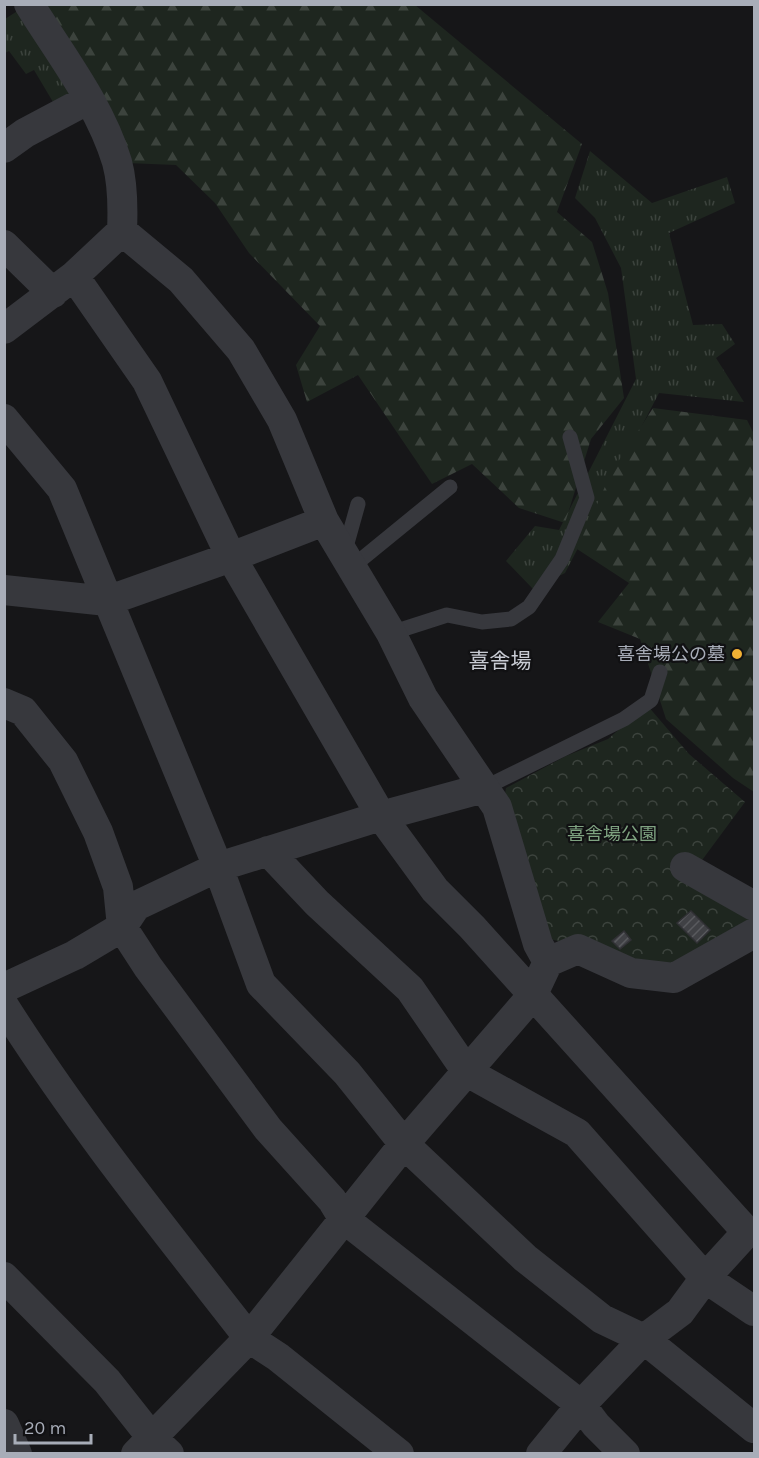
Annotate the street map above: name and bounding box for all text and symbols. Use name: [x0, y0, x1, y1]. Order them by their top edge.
place label: 喜舎場公の墓: [617, 643, 725, 665]
marker: 喜舎場公の墓: [730, 647, 744, 661]
district label: 喜舎場: [469, 649, 532, 673]
park label: 喜舎場公園: [567, 823, 657, 845]
scale bar: [15, 1407, 92, 1445]
text: 20 m: [24, 1417, 66, 1439]

